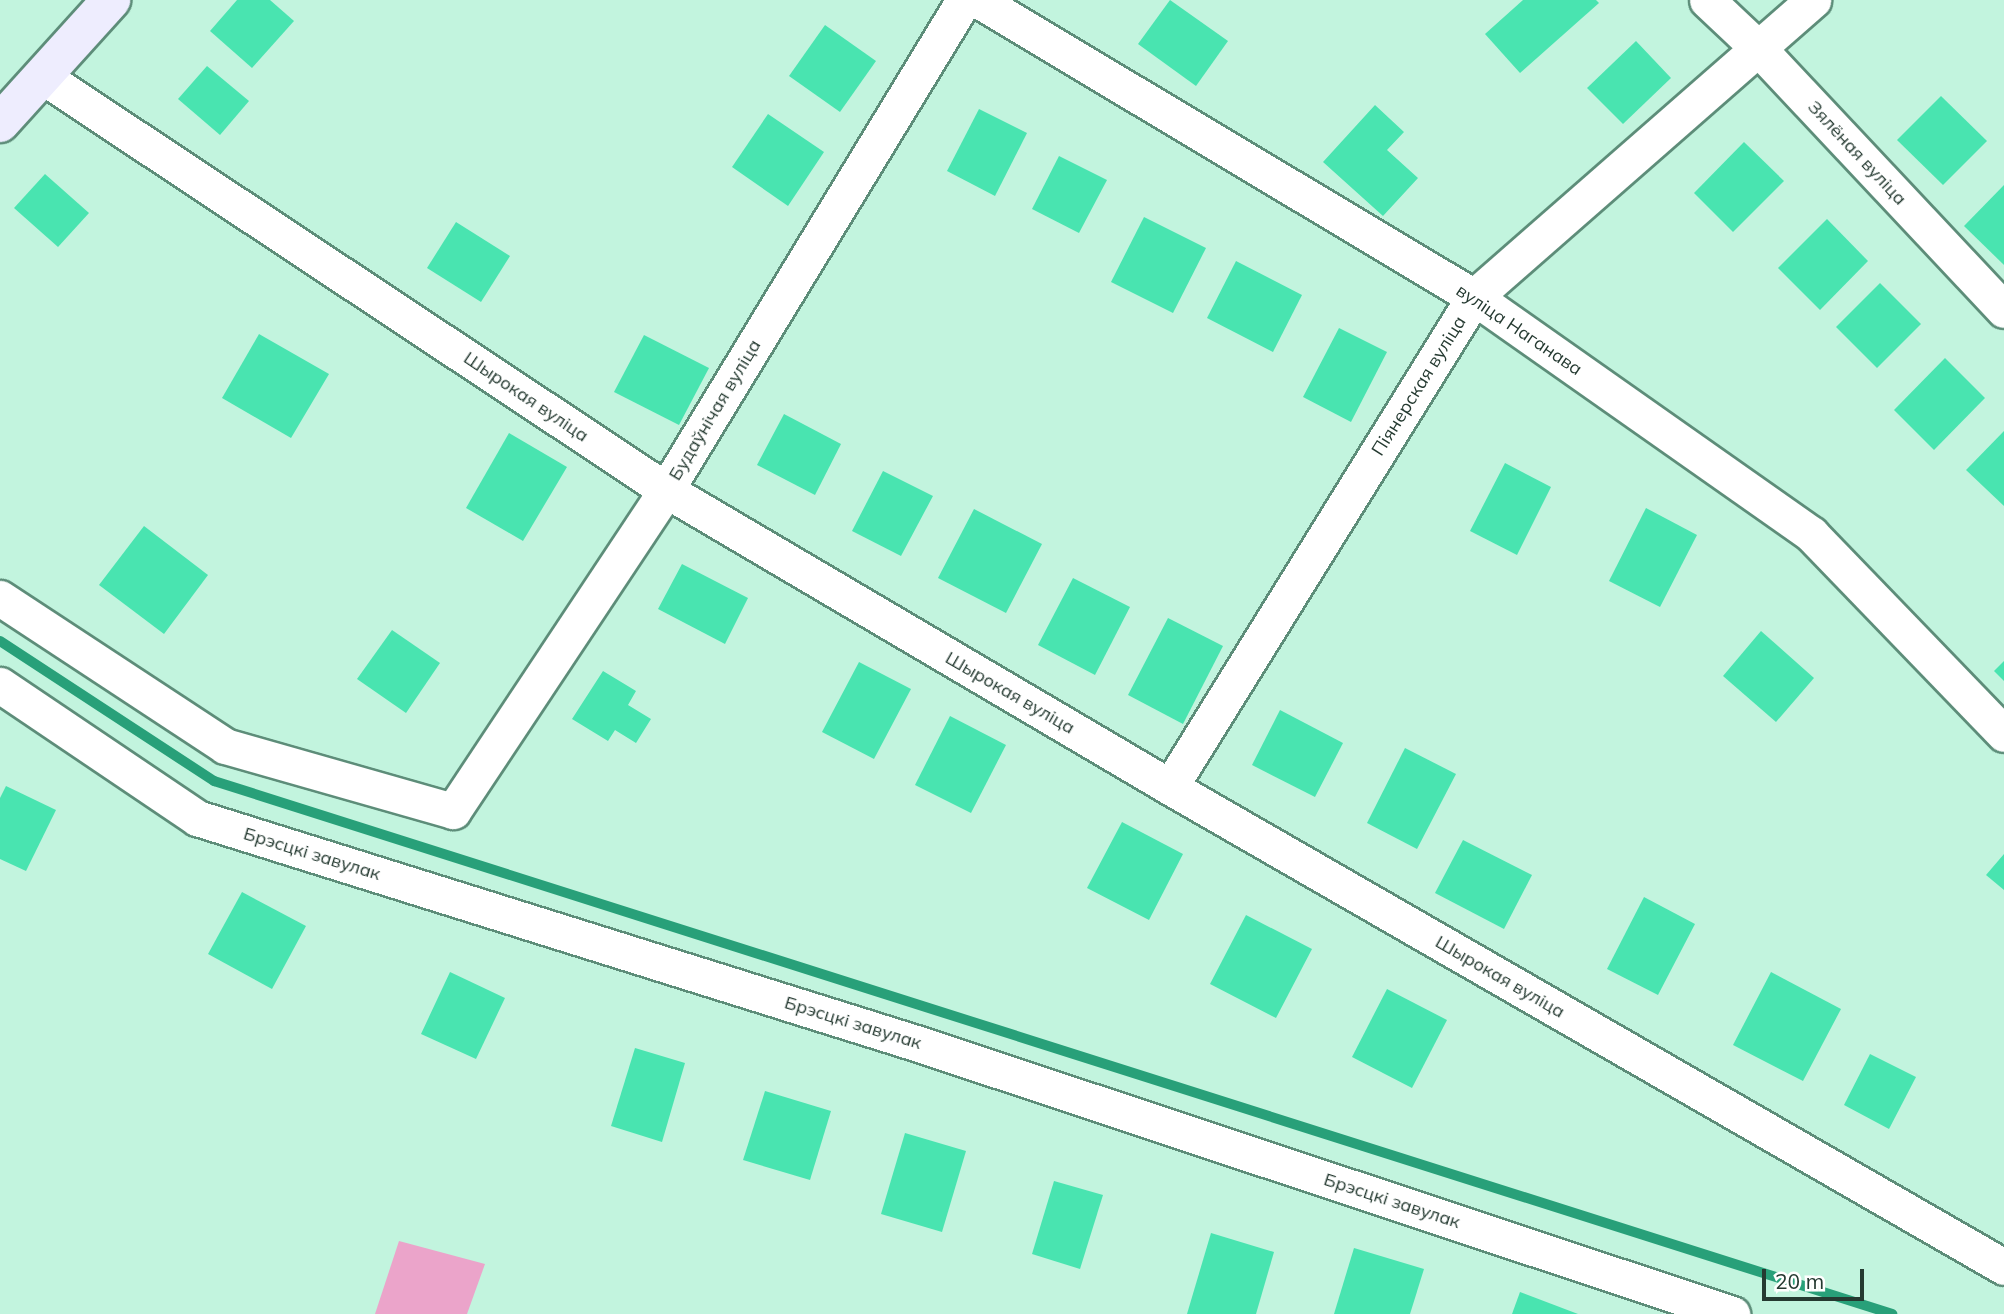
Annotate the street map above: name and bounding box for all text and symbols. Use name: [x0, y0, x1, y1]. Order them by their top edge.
street label: Зялёная вуліца: [1803, 96, 1911, 210]
street label: вуліца Наганава: [1452, 280, 1586, 380]
street label: Піянерская вуліца: [1367, 312, 1471, 460]
street label: Будаўнічая вуліца: [664, 336, 766, 484]
street label: Шырокая вуліца: [460, 347, 592, 447]
street label: Шырокая вуліца: [941, 647, 1079, 739]
street label: Брэсцкі завулак: [241, 823, 383, 885]
street label: Шырокая вуліца: [1431, 931, 1569, 1023]
street label: Брэсцкі завулак: [782, 992, 924, 1054]
street label: Брэсцкі завулак: [1321, 1169, 1463, 1233]
scale bar: [1766, 1254, 1868, 1298]
text: 20 m: [1775, 1268, 1824, 1294]

